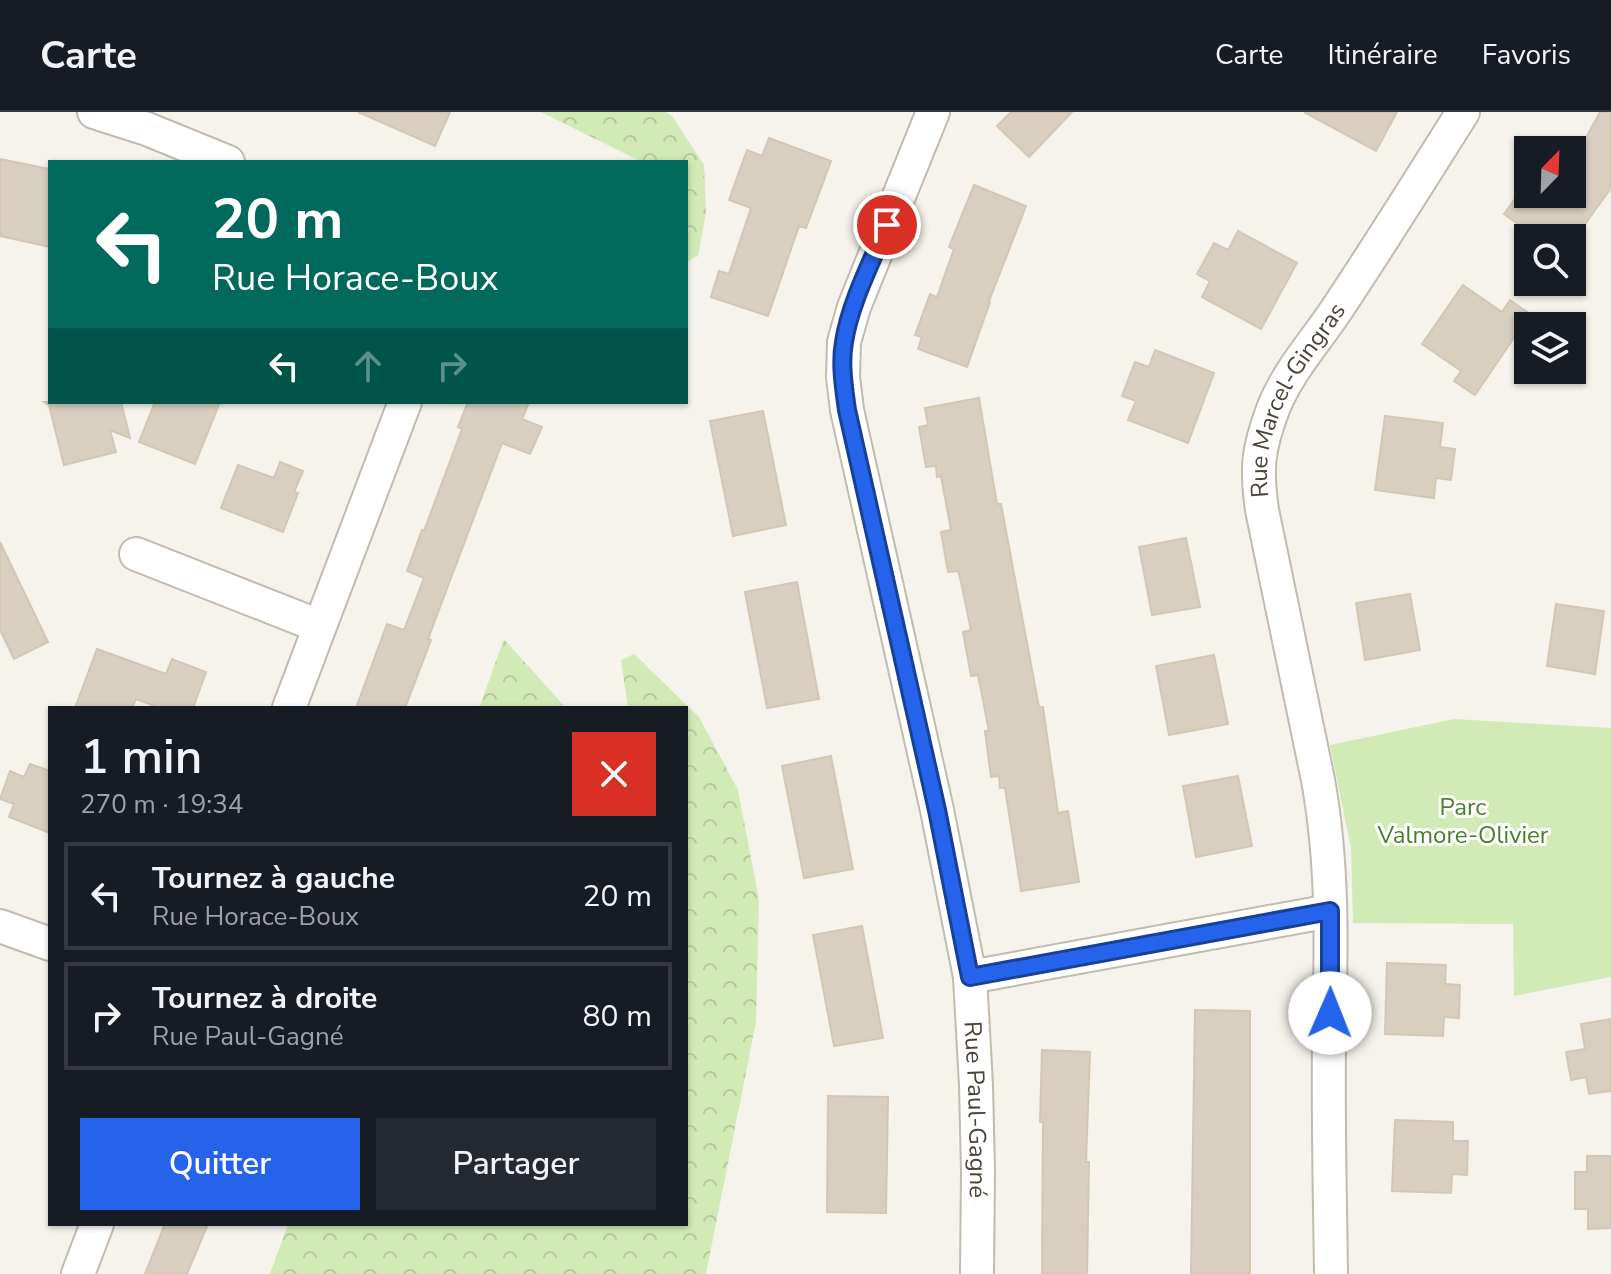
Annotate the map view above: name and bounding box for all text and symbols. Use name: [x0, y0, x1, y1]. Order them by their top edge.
text: Carte: [40, 30, 137, 81]
text: Carte: [1215, 36, 1284, 74]
text: Itinéraire: [1328, 36, 1438, 74]
text: Favoris: [1482, 36, 1571, 74]
north arrow: [1514, 136, 1586, 208]
map controls: [1514, 136, 1586, 384]
text: 20 m: [212, 181, 343, 258]
pin: [853, 191, 921, 259]
icon: left: [80, 192, 184, 296]
icon: arrive: [865, 203, 909, 247]
button: search: [1514, 224, 1586, 296]
text: Rue Horace-Boux: [212, 254, 498, 303]
street label: Rue Marcel-Gingras: [1243, 296, 1353, 499]
button: layers: [1514, 312, 1586, 384]
icon: left: [262, 344, 306, 388]
icon: ahead: [346, 344, 390, 388]
icon: right: [430, 344, 474, 388]
text: 1 min: [80, 724, 202, 790]
button: close: [572, 732, 656, 816]
text: 270 m · 19:34: [80, 787, 243, 822]
park label: Parc Valmore-Olivier: [1377, 791, 1549, 851]
text: Tournez à gauche: [152, 858, 395, 899]
icon: left: [84, 874, 128, 918]
text: 20 m: [583, 876, 652, 917]
text: Rue Horace-Boux: [152, 899, 359, 934]
position arrow: [1288, 971, 1372, 1055]
text: Tournez à droite: [152, 978, 377, 1019]
icon: right: [84, 994, 128, 1038]
text: 80 m: [583, 996, 652, 1037]
text: Rue Paul-Gagné: [152, 1019, 344, 1054]
street label: Rue Paul-Gagné: [956, 1020, 994, 1198]
button: Quitter: [80, 1118, 360, 1210]
button: Partager: [376, 1118, 656, 1210]

